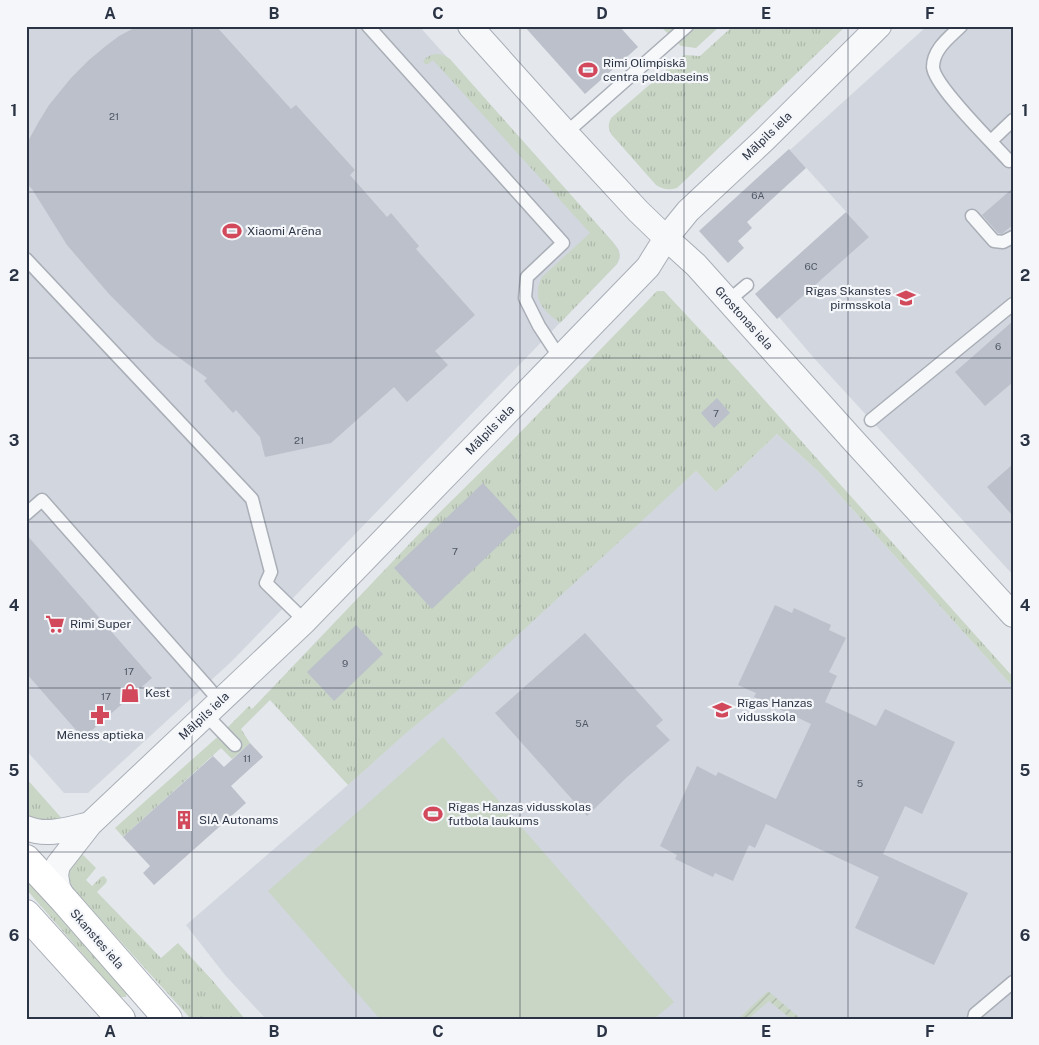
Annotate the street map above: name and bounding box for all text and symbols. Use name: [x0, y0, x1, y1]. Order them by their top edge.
text: A: [104, 4, 116, 23]
text: B: [269, 4, 280, 23]
text: C: [432, 4, 444, 23]
text: D: [596, 4, 608, 23]
text: E: [761, 4, 771, 23]
text: F: [925, 4, 935, 23]
place label: Rimi Olimpiskā centra peldbaseins: [603, 56, 709, 84]
sports icon: Rimi Olimpiskā centra peldbaseins: [577, 59, 599, 81]
text: 1: [11, 101, 17, 120]
text: 1: [1022, 101, 1028, 120]
street label: Mālpils iela: [739, 109, 795, 163]
house number: 21: [109, 110, 119, 122]
house number: 6A: [751, 189, 765, 201]
sports icon: Xiaomi Arēna: [221, 220, 243, 242]
place label: Xiaomi Arēna: [247, 224, 321, 238]
house number: 6C: [804, 260, 818, 272]
text: 2: [9, 266, 19, 285]
text: 2: [1020, 266, 1030, 285]
street label: Grostonas iela: [712, 284, 776, 352]
place label: Rīgas Skanstes pirmsskola: [805, 284, 891, 312]
school or university icon: Rīgas Skanstes pirmsskola: [895, 287, 917, 309]
house number: 6: [995, 340, 1001, 352]
street label: Mālpils iela: [463, 402, 517, 458]
house number: 7: [713, 407, 719, 419]
text: 3: [9, 431, 19, 450]
text: 3: [1020, 431, 1030, 450]
house number: 21: [294, 434, 304, 446]
house number: 7: [452, 545, 458, 557]
text: 4: [9, 596, 20, 615]
text: 4: [1020, 596, 1031, 615]
supermarket icon: Rimi Super: [44, 613, 66, 635]
place label: Rimi Super: [70, 617, 131, 631]
house number: 9: [342, 657, 348, 669]
house number: 17: [124, 665, 134, 677]
shop icon: Kest: [119, 682, 141, 704]
place label: Kest: [145, 686, 171, 700]
street label: Mālpils iela: [176, 689, 232, 743]
house number: 17: [101, 690, 111, 702]
place label: Rīgas Hanzas vidusskola: [737, 696, 812, 724]
school or university icon: Rīgas Hanzas vidusskola: [711, 699, 733, 721]
pharmacy icon: Mēness aptieka: [89, 704, 111, 726]
house number: 5A: [575, 717, 589, 729]
place label: Mēness aptieka: [56, 728, 144, 742]
house number: 11: [243, 752, 251, 764]
text: 5: [9, 761, 20, 780]
text: 5: [1020, 761, 1031, 780]
house number: 5: [857, 777, 863, 789]
place label: Rīgas Hanzas vidusskolas futbola laukums: [448, 800, 591, 828]
sports icon: Rīgas Hanzas vidusskolas futbola laukums: [422, 803, 444, 825]
building icon: SIA Autonams: [173, 809, 195, 831]
place label: SIA Autonams: [199, 813, 278, 827]
street label: Skanstes iela: [67, 906, 127, 972]
text: 6: [9, 926, 19, 945]
text: 6: [1020, 926, 1030, 945]
text: A: [104, 1022, 116, 1041]
text: B: [269, 1022, 280, 1041]
text: C: [432, 1022, 444, 1041]
text: D: [596, 1022, 608, 1041]
text: E: [761, 1022, 771, 1041]
text: F: [925, 1022, 935, 1041]

